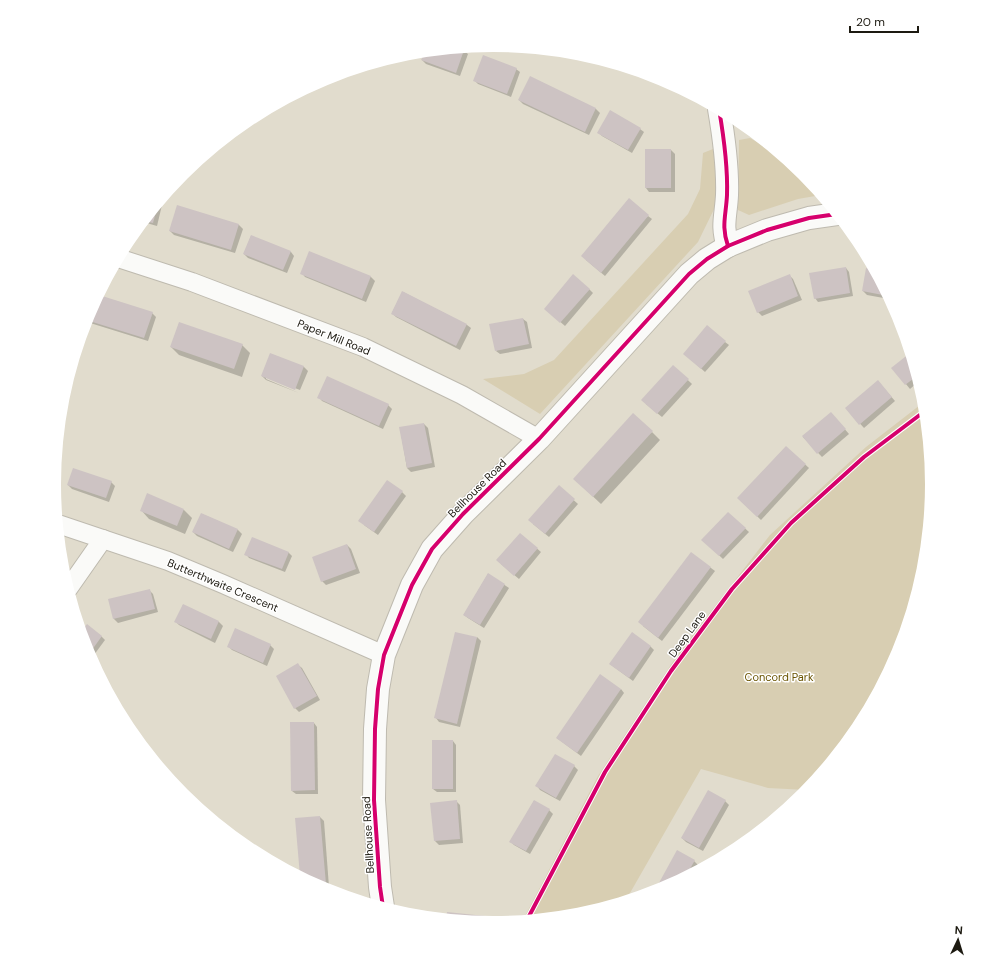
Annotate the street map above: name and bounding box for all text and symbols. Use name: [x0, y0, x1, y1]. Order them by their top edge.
scale bar: [850, 8, 918, 34]
text: 20 m: [856, 14, 885, 30]
street label: Paper Mill Road: [295, 316, 373, 358]
street label: Bellhouse Road: [445, 456, 509, 520]
street label: Butterthwaite Crescent: [165, 555, 281, 615]
street label: Deep Lane: [665, 608, 709, 660]
park label: Concord Park: [745, 670, 814, 684]
street label: Bellhouse Road: [359, 796, 377, 874]
north arrow: [938, 920, 978, 960]
text: N: [954, 923, 963, 937]

